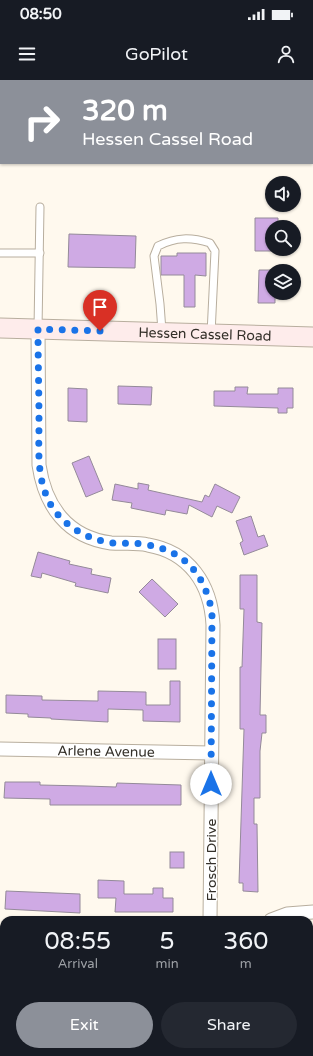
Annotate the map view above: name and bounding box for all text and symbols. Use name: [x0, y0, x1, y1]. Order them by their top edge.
text: 08:50: [20, 5, 62, 23]
icon: menu: [16, 43, 38, 65]
text: GoPilot: [125, 43, 188, 65]
icon: person: [275, 43, 297, 65]
text: 320 m: [82, 94, 168, 128]
icon: right: [16, 96, 68, 148]
text: Hessen Cassel Road: [82, 128, 253, 150]
map controls: [265, 176, 301, 300]
button: sound: [265, 176, 301, 212]
button: search: [265, 220, 301, 256]
button: layers: [265, 264, 301, 300]
pin: [83, 290, 117, 331]
icon: arrive: [89, 296, 111, 318]
street label: Hessen Cassel Road: [138, 324, 272, 345]
street label: Arlene Avenue: [57, 742, 155, 761]
position arrow: [190, 763, 232, 805]
street label: Frosch Drive: [203, 819, 220, 901]
text: 08:55: [45, 927, 111, 956]
text: 5: [160, 927, 175, 956]
text: 360: [223, 927, 268, 956]
text: Arrival: [58, 956, 98, 972]
text: min: [156, 956, 179, 972]
text: m: [240, 956, 252, 972]
button: Exit: [16, 1002, 153, 1048]
button: Share: [161, 1002, 297, 1048]

